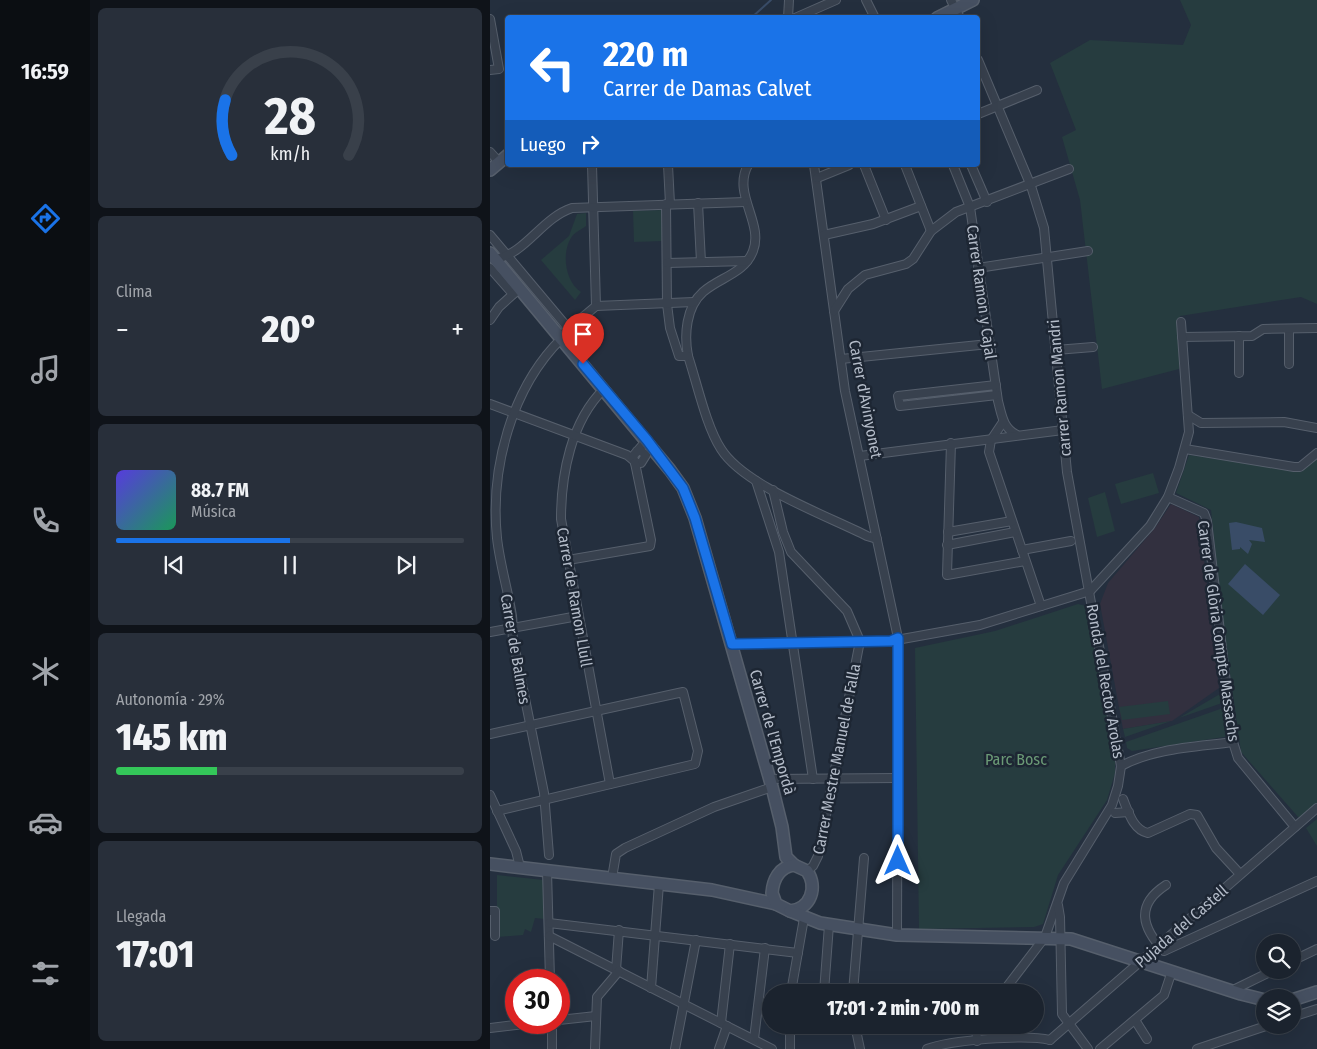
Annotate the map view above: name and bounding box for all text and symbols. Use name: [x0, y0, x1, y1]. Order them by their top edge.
text: 220 m: [603, 33, 689, 75]
icon: left: [520, 35, 585, 100]
text: 16:59: [21, 58, 69, 85]
text: Carrer de Damas Calvet: [603, 75, 811, 102]
text: 28: [263, 85, 316, 148]
icon: right: [576, 130, 604, 158]
text: Luego: [520, 133, 566, 156]
text: km/h: [270, 143, 310, 165]
icon: directions: [28, 201, 63, 236]
street label: Carrer Ramon y Cajal: [963, 224, 1000, 361]
text: Clima: [116, 282, 152, 301]
text: 20°: [262, 306, 318, 352]
text: −: [116, 313, 129, 346]
text: +: [451, 313, 464, 346]
pin: [562, 313, 604, 364]
street label: carrer Ramon Mandri: [1044, 319, 1075, 457]
icon: arrive: [569, 320, 597, 348]
street label: Carrer d'Avinyonet: [845, 338, 886, 461]
icon: music: [28, 352, 63, 387]
text: 88.7 FM: [191, 479, 249, 502]
text: Música: [191, 502, 236, 521]
icon: phone: [28, 503, 63, 538]
street label: Carrer de Glòria Compte Massachs: [1194, 519, 1243, 743]
street label: Carrer de Ramon Llull: [553, 526, 596, 668]
icon: previous: [160, 551, 188, 579]
icon: pause: [276, 551, 304, 579]
icon: next: [392, 551, 420, 579]
street label: Carrer de Balmes: [496, 592, 535, 706]
street label: Ronda del Rector Arolas: [1083, 602, 1128, 760]
icon: climate: [28, 654, 63, 689]
street label: Carrer Mestre Manuel de Falla: [809, 662, 864, 856]
street label: Carrer de l'Empordà: [746, 667, 800, 797]
text: Autonomía · 29%: [116, 690, 225, 709]
text: 145 km: [116, 714, 227, 760]
park label: Parc Bosc: [985, 750, 1047, 769]
icon: car: [28, 805, 63, 840]
position arrow: [871, 834, 923, 886]
street label: Pujada del Castell: [1131, 881, 1232, 972]
text: Llegada: [116, 907, 166, 926]
text: 17:01: [116, 931, 194, 977]
map controls: [1256, 934, 1301, 1034]
button: search: [1256, 934, 1301, 979]
icon: filters: [28, 956, 63, 991]
speed limit sign: 30: [505, 969, 570, 1034]
button: layers: [1256, 989, 1301, 1034]
text: 17:01 · 2 min · 700 m: [827, 997, 979, 1020]

